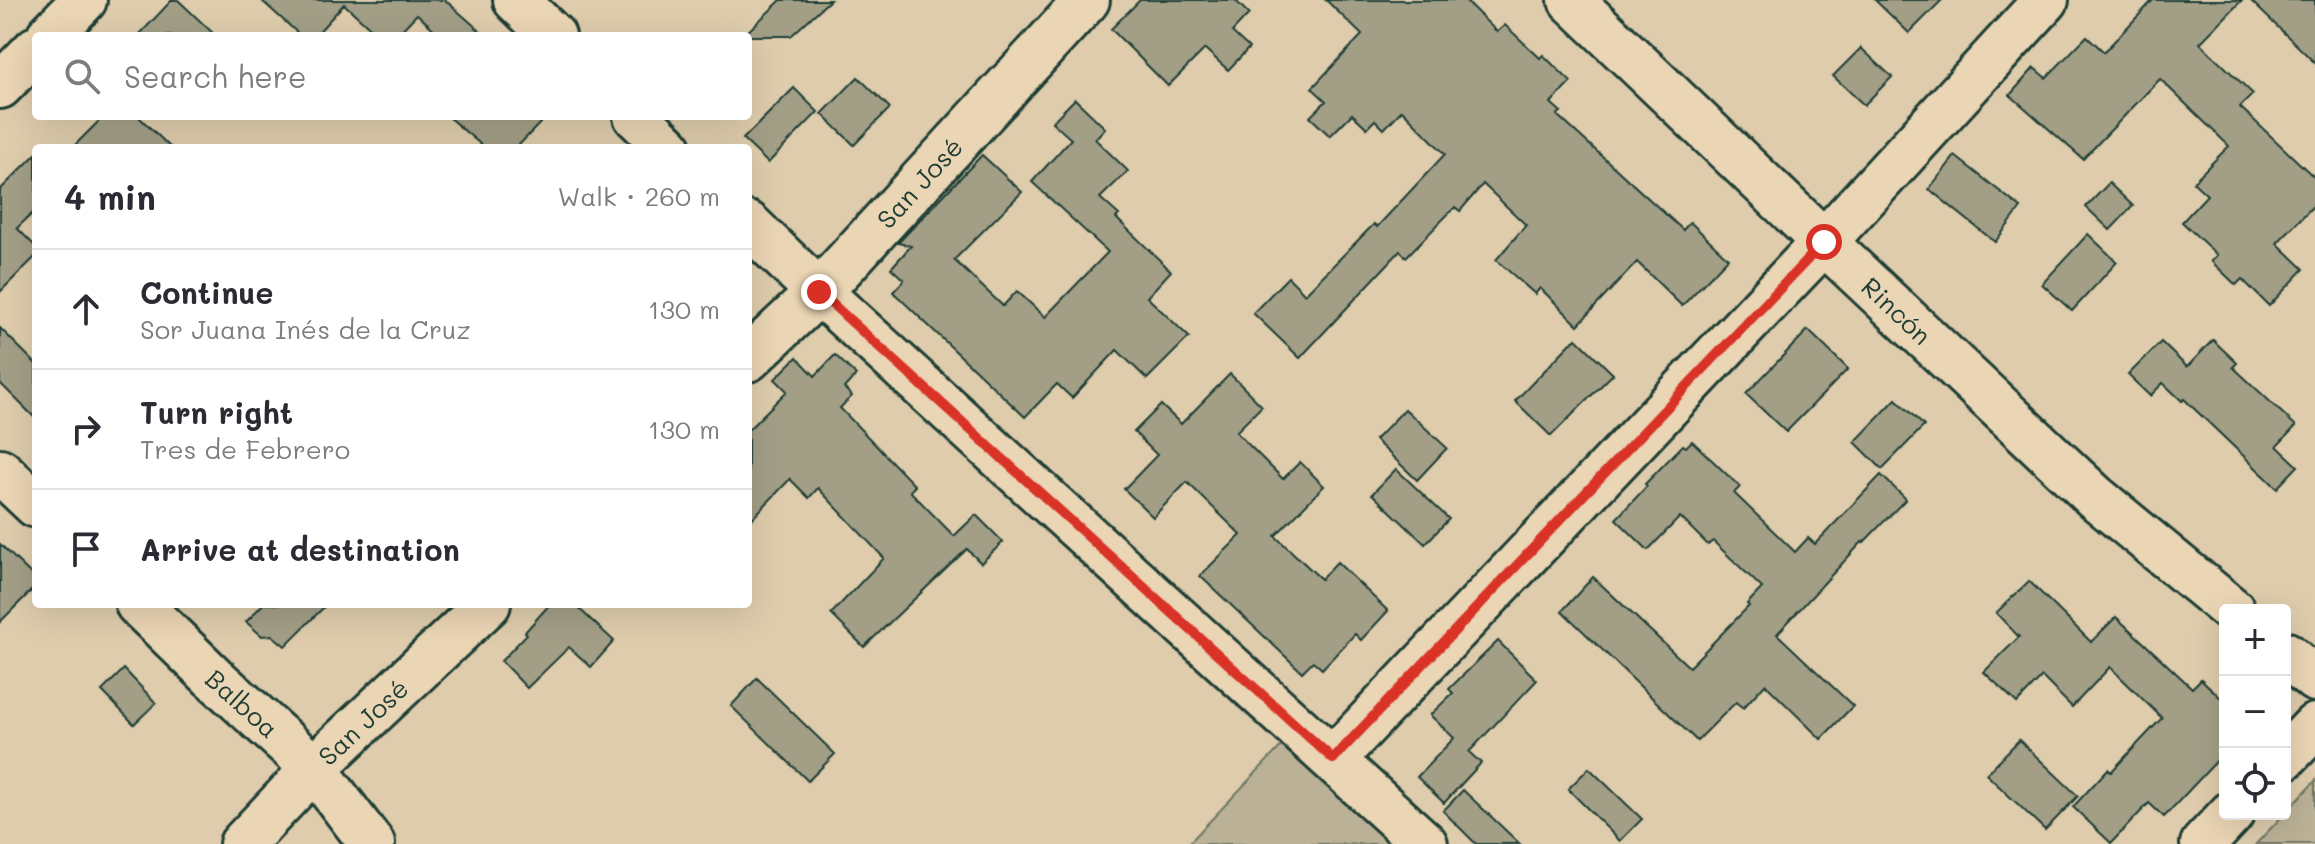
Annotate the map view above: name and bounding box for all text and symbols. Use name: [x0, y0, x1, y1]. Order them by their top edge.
search box: [32, 32, 752, 120]
icon: search: [60, 54, 104, 98]
text: Search here: [124, 56, 307, 96]
street label: San José: [869, 130, 970, 235]
text: 4 min: [64, 174, 156, 219]
text: Walk · 260 m: [557, 179, 720, 213]
route start: [1806, 224, 1842, 260]
street label: Rincón: [1854, 269, 1939, 352]
text: Continue: [140, 272, 273, 312]
route end: [801, 274, 837, 310]
icon: ahead: [64, 287, 108, 331]
text: 130 m: [648, 292, 720, 326]
text: Sor Juana Inés de la Cruz: [140, 312, 471, 346]
text: Turn right: [140, 392, 293, 432]
icon: right: [64, 407, 108, 451]
text: 130 m: [648, 412, 720, 446]
text: Tres de Febrero: [140, 432, 350, 466]
icon: arrive: [64, 527, 108, 571]
text: Arrive at destination: [140, 529, 460, 569]
map controls: [2219, 604, 2291, 820]
button: +: [2219, 604, 2291, 676]
street label: Balboa: [199, 662, 286, 745]
street label: San José: [311, 671, 415, 773]
button: −: [2219, 676, 2291, 748]
button: locate: [2219, 748, 2291, 820]

